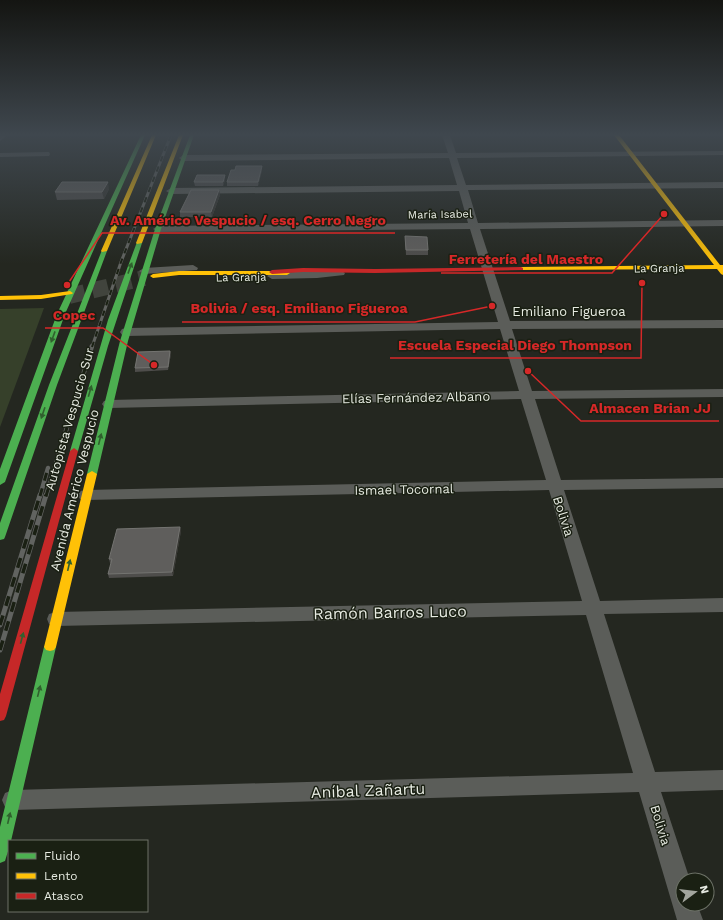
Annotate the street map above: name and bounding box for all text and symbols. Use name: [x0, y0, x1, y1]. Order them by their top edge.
callout: Av. Américo Vespucio / esq. Cerro Negro: [102, 207, 395, 233]
street label: María Isabel: [408, 207, 473, 222]
text: Av. Américo Vespucio / esq. Cerro Negro: [110, 212, 386, 228]
callout: Ferretería del Maestro: [441, 247, 612, 273]
text: Ferretería del Maestro: [449, 251, 603, 267]
one-way arrow: [127, 261, 133, 273]
street label: La Granja: [634, 262, 685, 275]
street label: La Granja: [216, 271, 267, 284]
callout: Bolivia / esq. Emiliano Figueroa: [182, 296, 415, 322]
text: Bolivia / esq. Emiliano Figueroa: [191, 300, 408, 316]
callout: Copec: [45, 302, 103, 328]
street label: Emiliano Figueroa: [512, 304, 626, 319]
text: Copec: [53, 307, 95, 323]
one-way arrow: [50, 332, 56, 344]
callout: Escuela Especial Diego Thompson: [390, 332, 641, 358]
text: Escuela Especial Diego Thompson: [398, 337, 632, 353]
street label: Autopista Vespucio Sur: [42, 346, 97, 492]
one-way arrow: [87, 385, 93, 397]
street label: Elías Fernández Albano: [342, 389, 490, 406]
callout: Almacen Brian JJ: [581, 395, 719, 421]
text: Almacen Brian JJ: [589, 400, 711, 416]
street label: Avenida Américo Vespucio: [47, 407, 102, 573]
one-way arrow: [39, 408, 45, 420]
one-way arrow: [97, 432, 103, 444]
street label: Ismael Tocornal: [354, 481, 454, 498]
street label: Bolivia: [550, 494, 577, 539]
one-way arrow: [66, 559, 72, 571]
street label: Ramón Barros Luco: [313, 602, 467, 623]
one-way arrow: [19, 632, 25, 644]
one-way arrow: [36, 685, 42, 698]
street label: Aníbal Zañartu: [311, 779, 425, 802]
street label: Bolivia: [647, 803, 674, 848]
one-way arrow: [6, 812, 12, 824]
legend: [8, 840, 148, 912]
text: Fluido: [44, 849, 80, 863]
text: Lento: [44, 869, 78, 883]
north arrow: [675, 872, 715, 912]
text: N: [697, 884, 712, 895]
text: Atasco: [44, 889, 84, 903]

